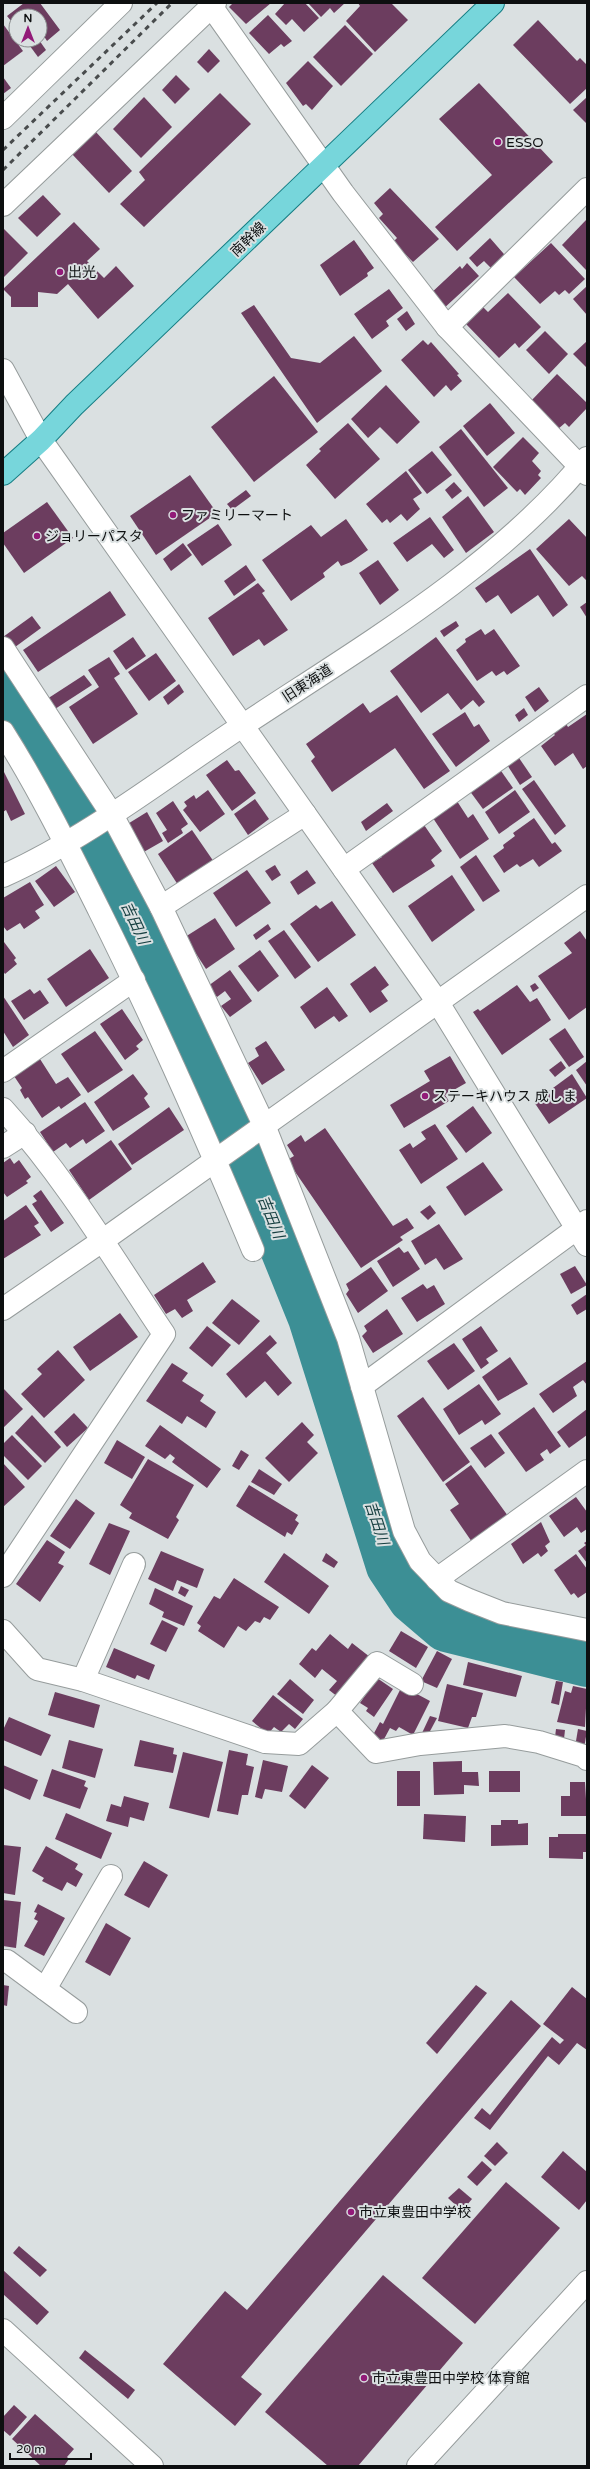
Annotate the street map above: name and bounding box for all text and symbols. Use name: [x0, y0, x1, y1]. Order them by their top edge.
north arrow: [8, 8, 48, 48]
text: N: [24, 12, 32, 25]
place label: ESSO: [506, 134, 544, 151]
marker: ESSO: [493, 137, 503, 147]
street label: 南幹線: [227, 219, 269, 260]
place label: 出光: [68, 264, 96, 281]
marker: 出光: [55, 267, 65, 277]
place label: ファミリーマート: [181, 507, 293, 524]
marker: ファミリーマート: [168, 510, 178, 520]
place label: ジョリーパスタ: [45, 528, 143, 545]
marker: ジョリーパスタ: [32, 531, 42, 541]
street label: 旧東海道: [279, 661, 335, 706]
water label: 吉田川: [117, 899, 154, 949]
place label: ステーキハウス 成しま: [433, 1088, 577, 1105]
marker: ステーキハウス 成しま: [420, 1091, 430, 1101]
water label: 吉田川: [254, 1193, 289, 1243]
water label: 吉田川: [361, 1499, 393, 1549]
place label: 市立東豊田中学校: [359, 2204, 471, 2221]
marker: 市立東豊田中学校: [346, 2207, 356, 2217]
place label: 市立東豊田中学校 体育館: [372, 2370, 530, 2387]
marker: 市立東豊田中学校 体育館: [359, 2373, 369, 2383]
scale bar: [10, 2435, 91, 2461]
text: 20 m: [16, 2442, 45, 2456]

